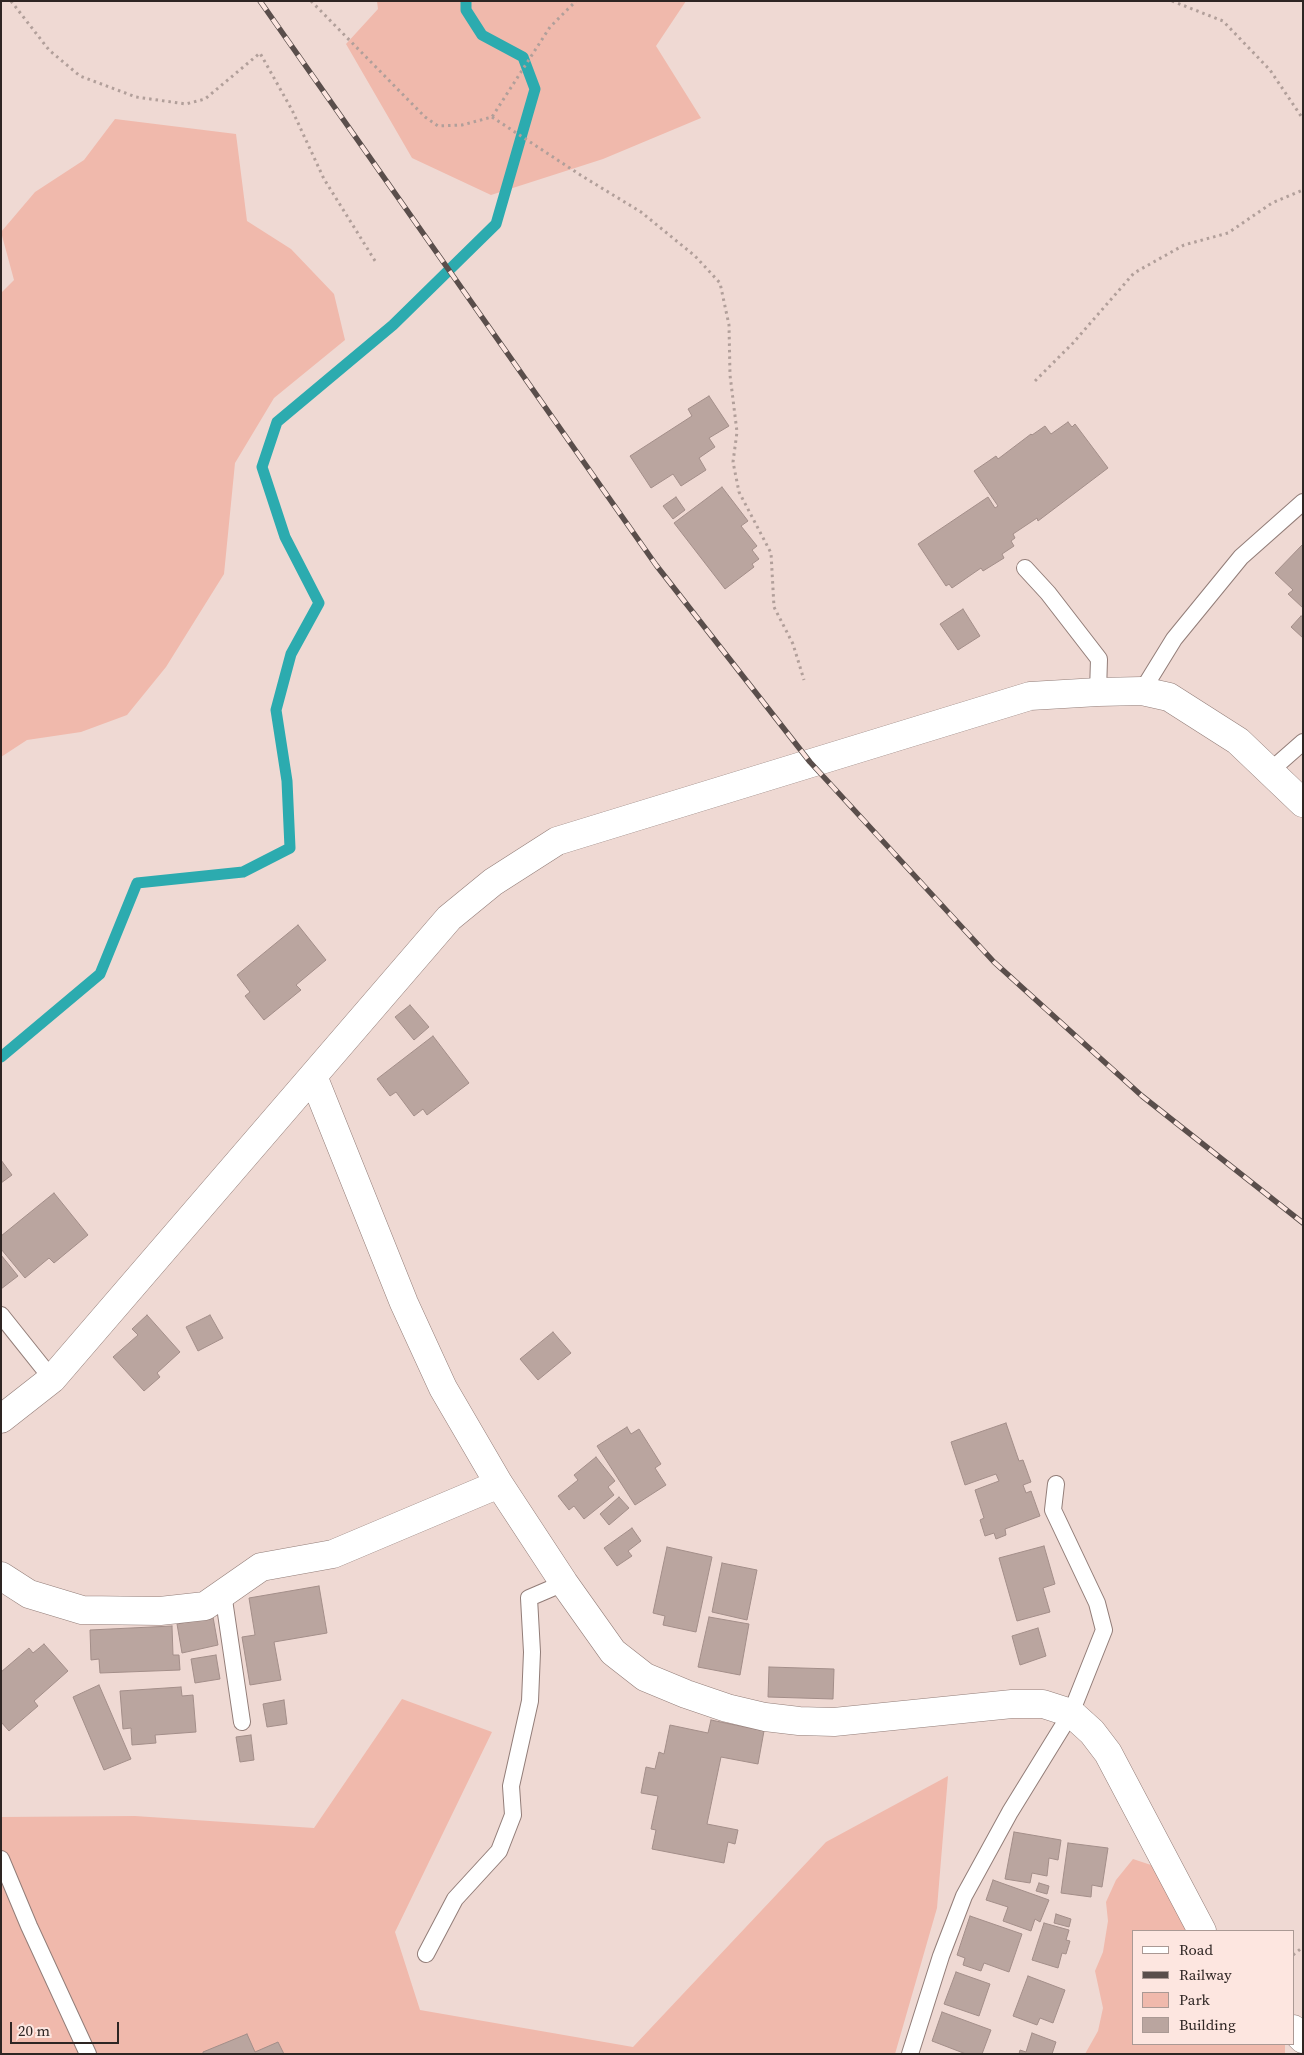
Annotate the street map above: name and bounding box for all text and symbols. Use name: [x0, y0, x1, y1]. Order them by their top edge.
legend: [1132, 1930, 1294, 2045]
text: Road: [1179, 1939, 1213, 1960]
text: Railway: [1179, 1964, 1232, 1985]
text: Park: [1179, 1989, 1210, 2010]
scale bar: [12, 2012, 121, 2044]
text: Building: [1179, 2014, 1236, 2035]
text: 20 m: [18, 2020, 50, 2041]

